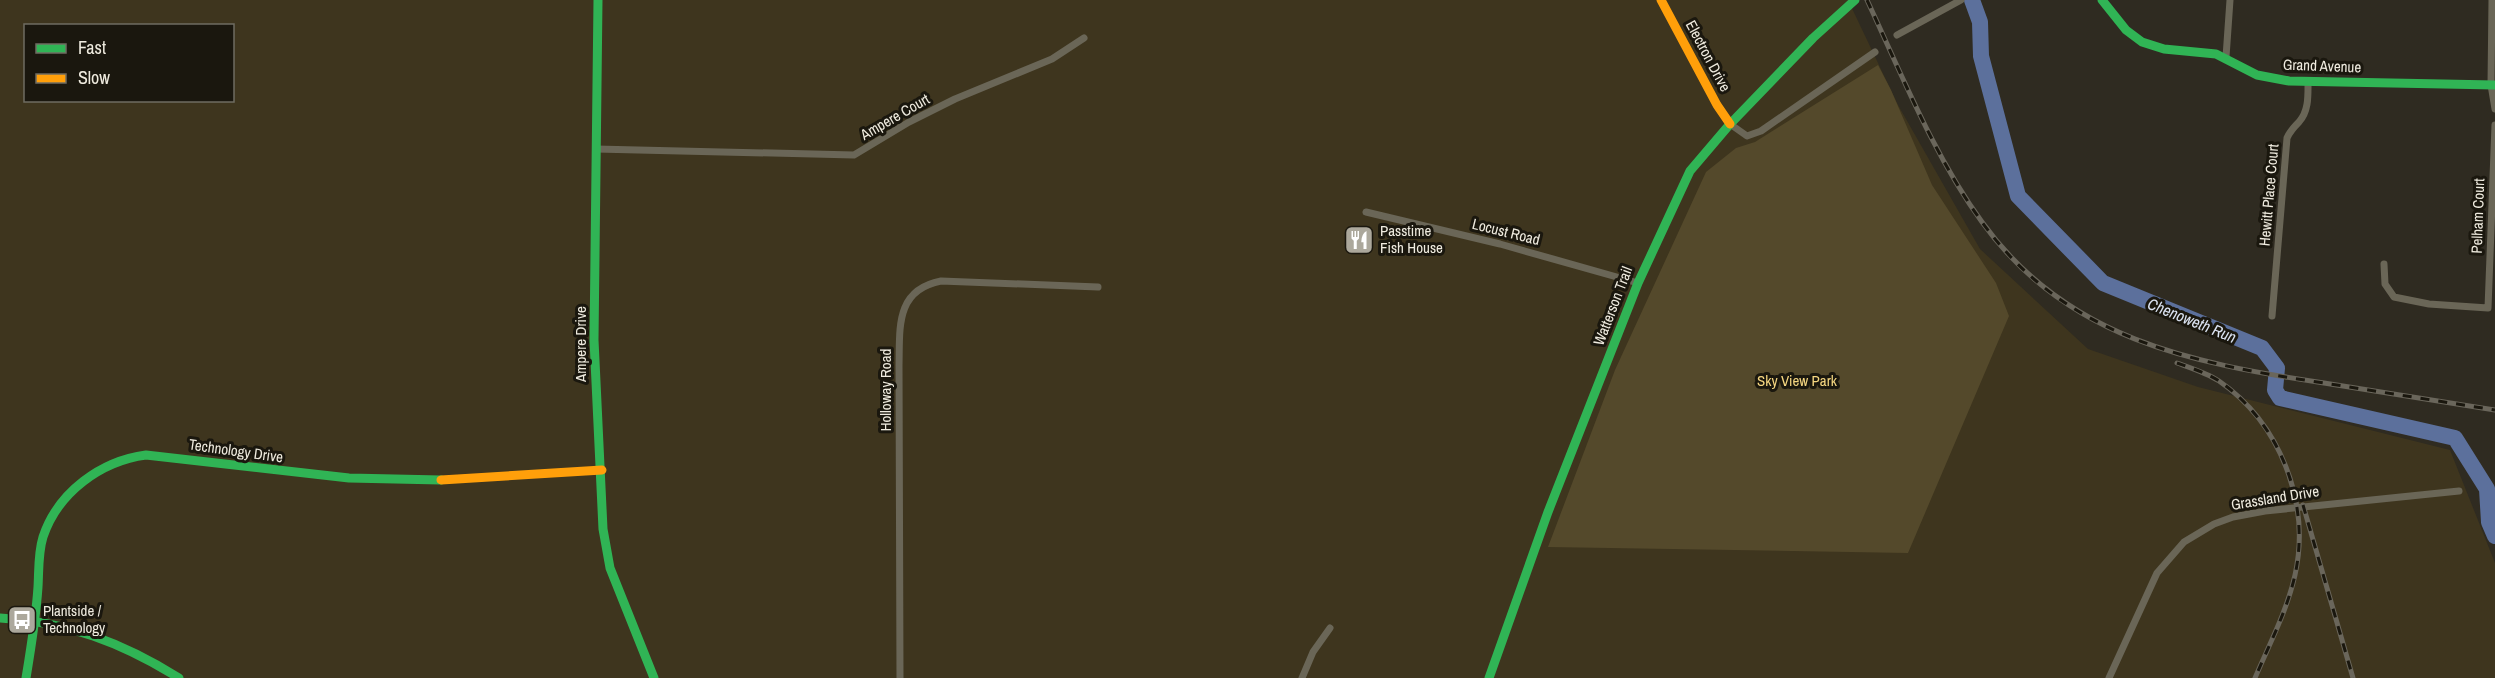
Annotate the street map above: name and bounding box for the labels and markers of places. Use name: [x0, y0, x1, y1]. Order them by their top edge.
place label: Passtime Fish House: [1380, 220, 1443, 258]
restaurant icon: Passtime Fish House: [1343, 224, 1375, 256]
place label: Plantside / Technology: [43, 600, 106, 638]
bus stop icon: Plantside / Technology: [6, 604, 38, 636]

